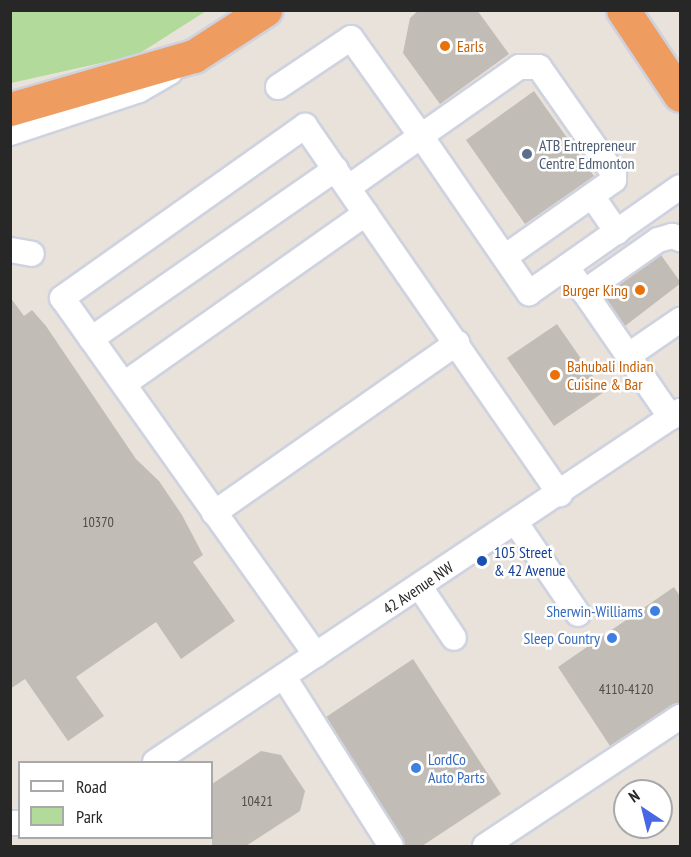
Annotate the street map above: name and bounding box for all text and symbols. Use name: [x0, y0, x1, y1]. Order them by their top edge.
place label: Earls: [457, 36, 484, 56]
marker: Earls: [438, 39, 452, 53]
place label: ATB Entrepreneur Centre Edmonton: [539, 135, 636, 173]
marker: ATB Entrepreneur Centre Edmonton: [520, 147, 534, 161]
place label: Burger King: [563, 280, 628, 300]
marker: Burger King: [633, 283, 647, 297]
place label: Bahubali Indian Cuisine & Bar: [567, 356, 653, 394]
marker: Bahubali Indian Cuisine & Bar: [548, 368, 562, 382]
house number: 10370: [82, 514, 114, 530]
place label: 105 Street & 42 Avenue: [494, 542, 566, 580]
marker: 105 Street & 42 Avenue: [475, 554, 489, 568]
street label: 42 Avenue NW: [379, 557, 457, 619]
place label: Sherwin-Williams: [546, 601, 643, 621]
marker: Sherwin-Williams: [648, 604, 662, 618]
place label: Sleep Country: [523, 628, 600, 648]
marker: Sleep Country: [605, 631, 619, 645]
house number: 4110-4120: [599, 681, 653, 697]
place label: LordCo Auto Parts: [428, 749, 485, 787]
legend: [18, 761, 213, 839]
marker: LordCo Auto Parts: [409, 761, 423, 775]
text: Road: [76, 775, 107, 798]
north arrow: [613, 779, 673, 839]
text: N: [625, 785, 643, 807]
house number: 10421: [241, 793, 273, 809]
text: Park: [76, 805, 103, 828]

